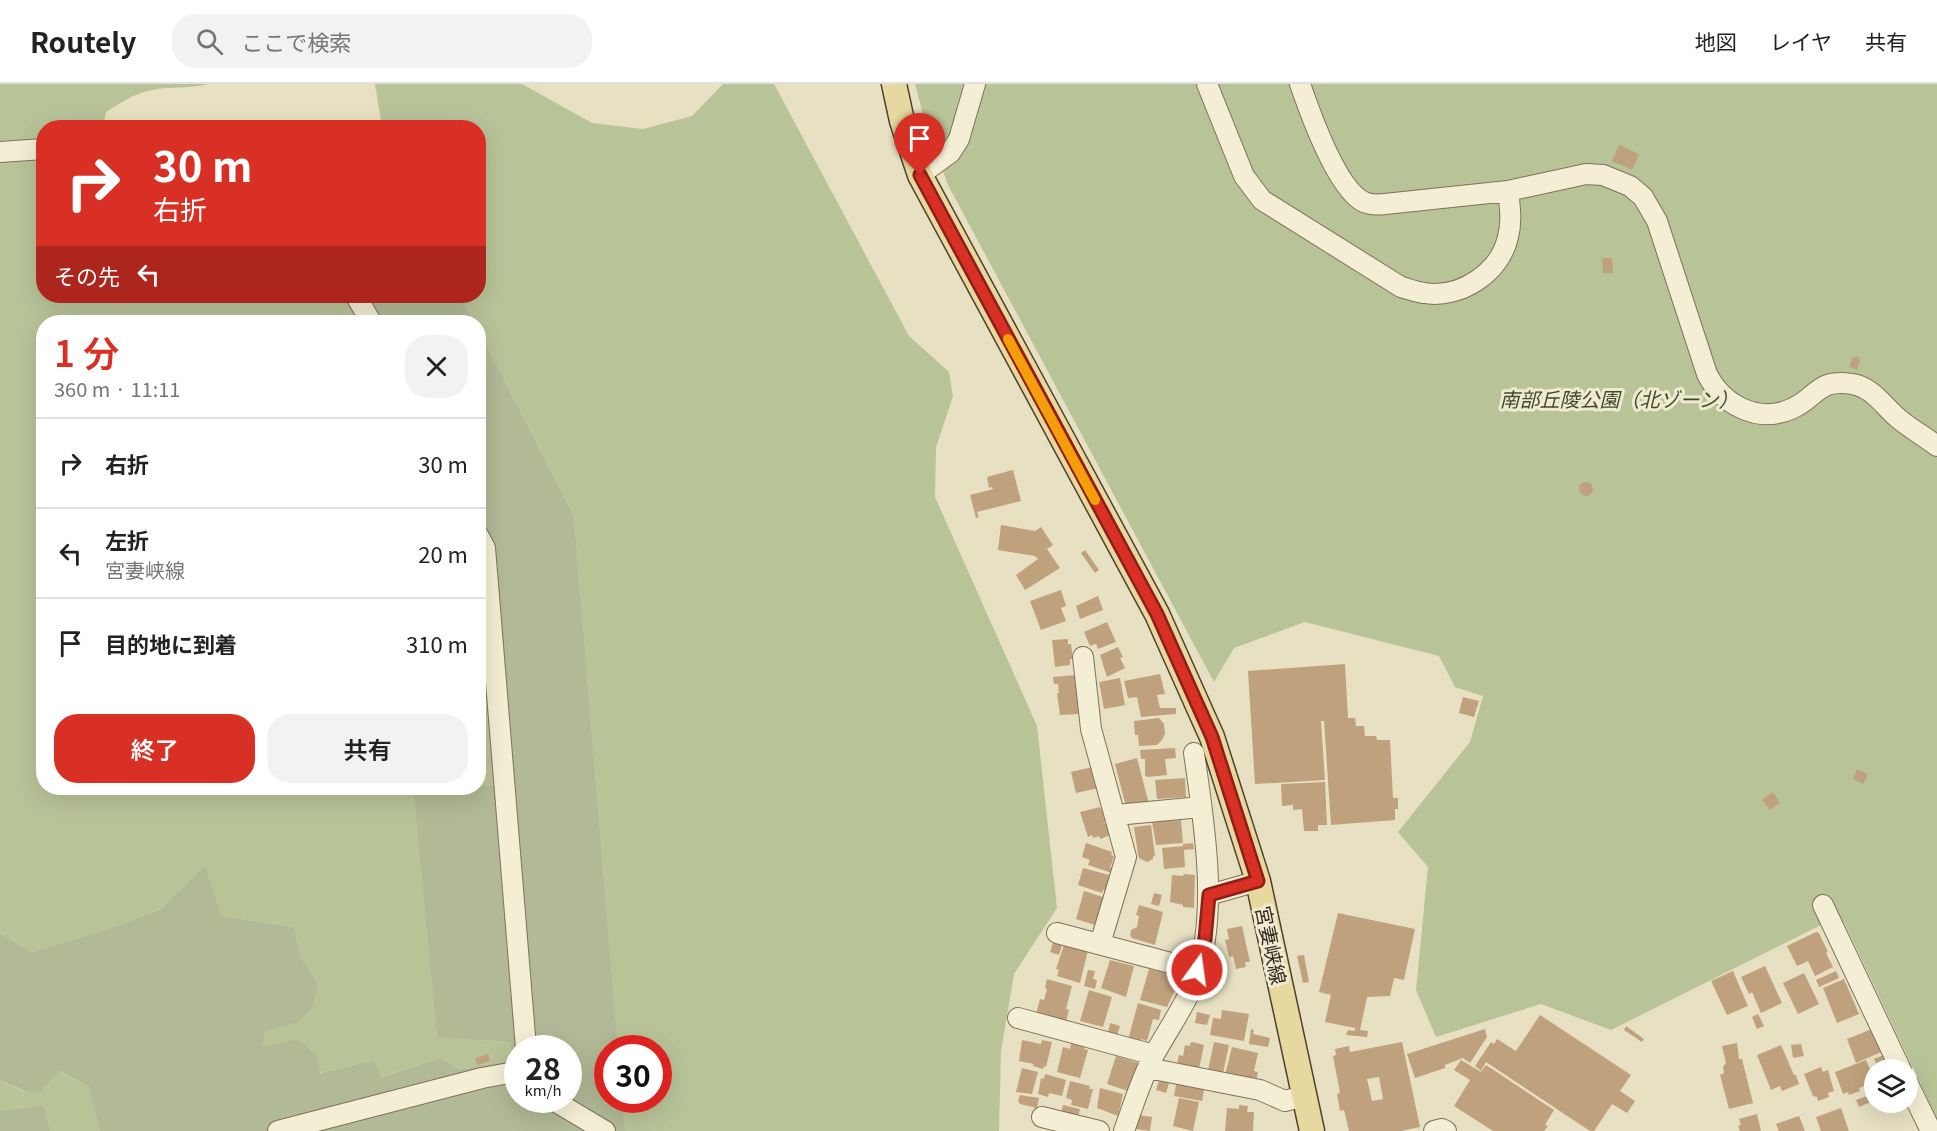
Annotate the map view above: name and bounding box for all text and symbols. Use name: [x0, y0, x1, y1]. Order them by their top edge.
search box: [172, 14, 592, 68]
text: Routely: [30, 21, 136, 61]
icon: search: [193, 25, 226, 58]
text: ここで検索: [241, 25, 351, 57]
text: 地図: [1695, 26, 1737, 56]
text: レイヤ: [1770, 26, 1832, 56]
text: 共有: [1865, 26, 1907, 56]
pin: [894, 113, 945, 175]
icon: arrive: [903, 122, 936, 155]
text: 30 m: [153, 133, 253, 194]
icon: right: [54, 144, 132, 222]
text: 右折: [153, 189, 207, 228]
icon: left: [132, 258, 165, 291]
text: その先: [54, 259, 120, 291]
text: 1 分: [54, 325, 119, 377]
button: close: [405, 335, 468, 398]
text: 360 m · 11:11: [54, 374, 180, 403]
park label: 南部丘陵公園（北ゾーン）: [1500, 384, 1739, 413]
icon: right: [54, 447, 87, 480]
text: 右折: [105, 447, 149, 479]
text: 30 m: [418, 447, 468, 479]
text: 左折: [105, 523, 149, 555]
icon: left: [54, 537, 87, 570]
text: 20 m: [418, 537, 468, 569]
text: 宮妻峡線: [105, 555, 185, 584]
icon: arrive: [54, 627, 87, 660]
text: 目的地に到着: [105, 627, 237, 659]
text: 310 m: [406, 627, 468, 659]
button: 終了: [54, 714, 255, 783]
button: 共有: [267, 714, 468, 783]
street label: 宮妻峡線: [1250, 903, 1294, 987]
position arrow: [1165, 938, 1229, 1002]
speed limit sign: 30: [594, 1035, 672, 1113]
text: 28: [525, 1045, 561, 1089]
map controls: [1864, 1059, 1918, 1113]
button: layers: [1864, 1059, 1918, 1113]
text: km/h: [524, 1079, 562, 1100]

